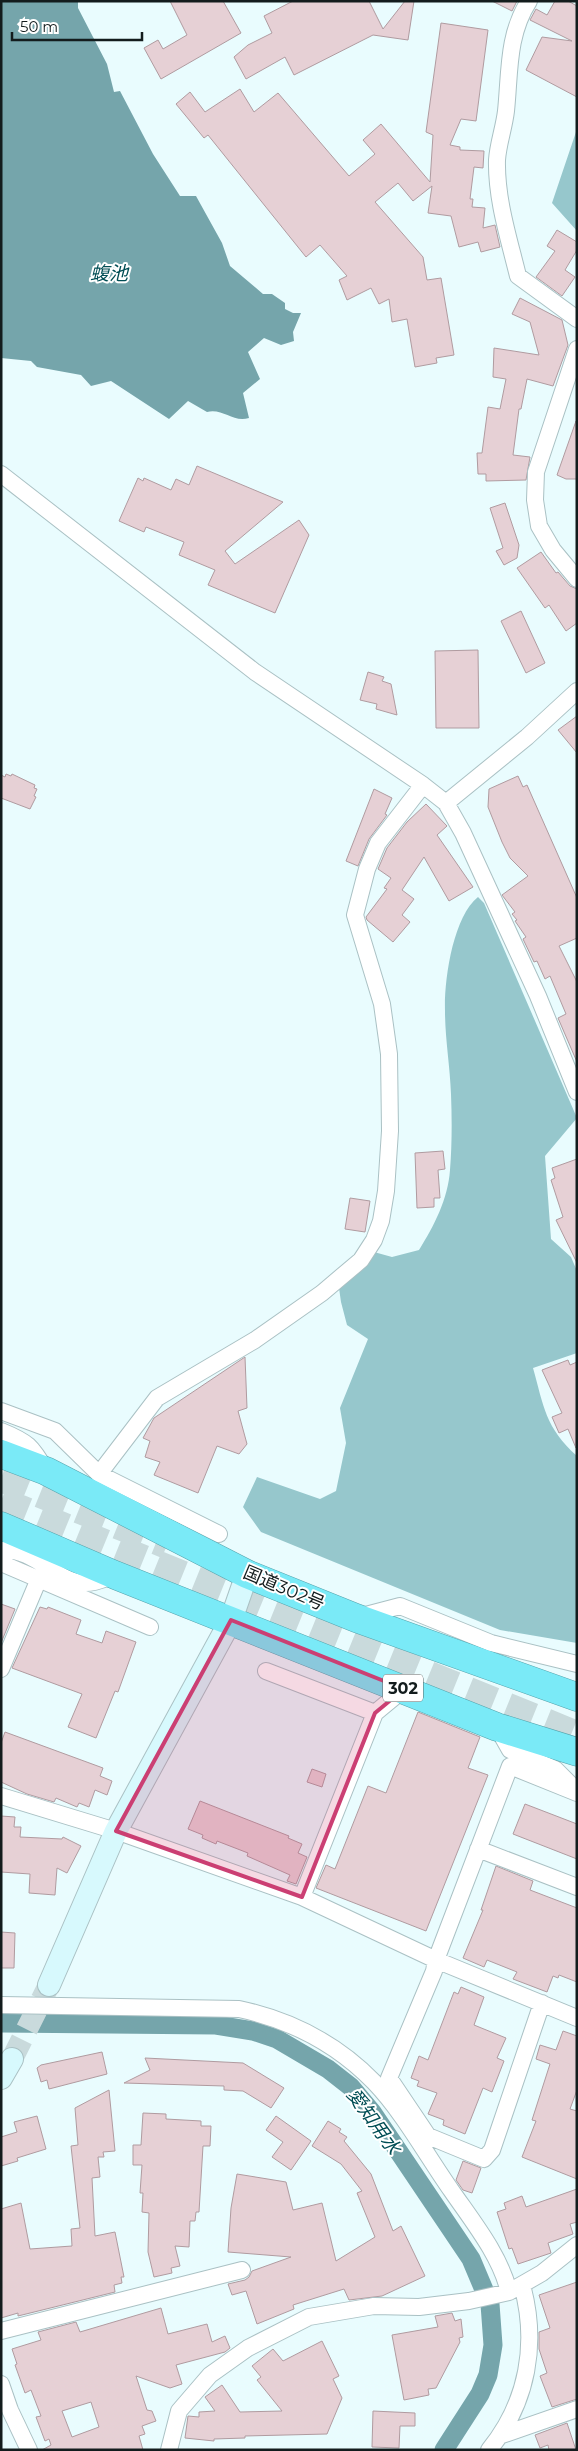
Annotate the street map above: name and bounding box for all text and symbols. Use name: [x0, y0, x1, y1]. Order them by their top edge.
scale bar: [12, 10, 142, 42]
text: 50 m: [20, 17, 58, 36]
water label: 蝮池: [90, 262, 130, 285]
street label: 国道302号: [240, 1561, 328, 1615]
road number: 302: [383, 1675, 423, 1702]
water label: 愛知用水: [342, 2084, 406, 2160]

